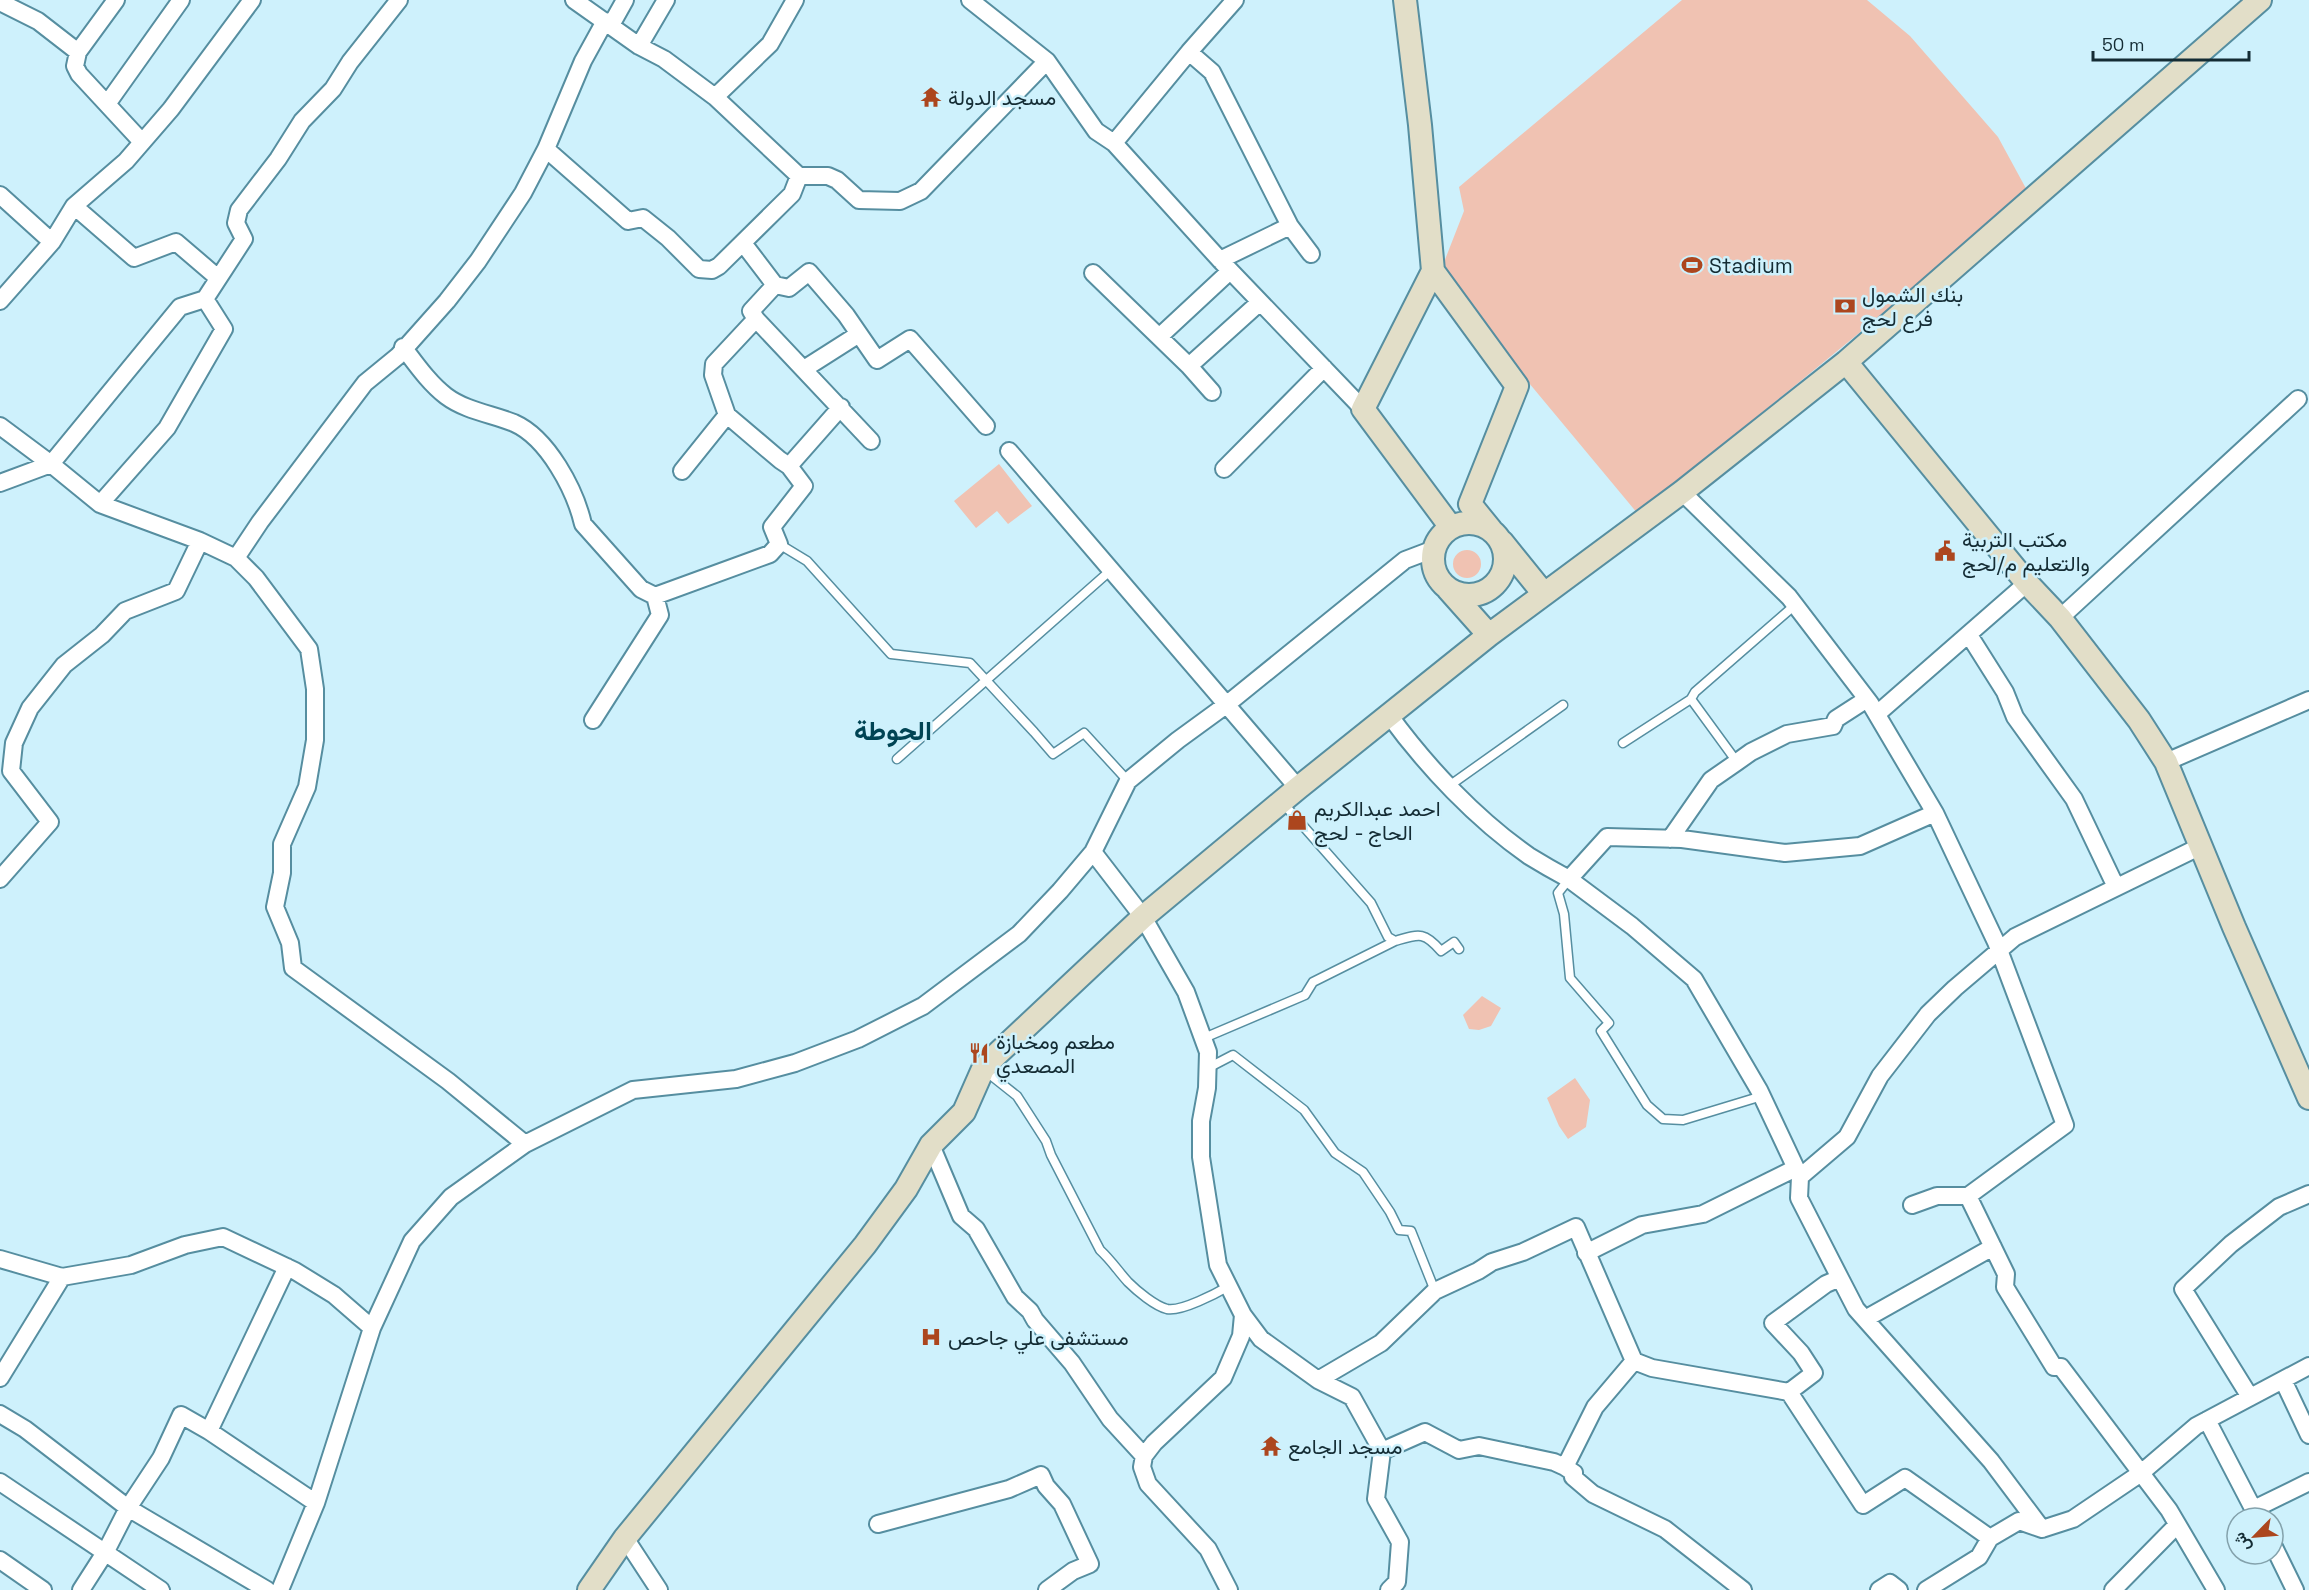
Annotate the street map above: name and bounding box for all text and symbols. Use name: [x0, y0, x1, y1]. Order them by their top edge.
scale bar: [2093, 24, 2249, 62]
text: 50 m: [2102, 33, 2144, 56]
place label: مسجد الدولة: [948, 84, 1056, 111]
temple icon: مسجد الدولة: [919, 85, 943, 109]
place label: Stadium: [1709, 252, 1793, 279]
sports icon: Stadium: [1680, 253, 1704, 277]
place label: بنك الشمول فرع لحج: [1862, 281, 1963, 333]
bank icon: بنك الشمول فرع لحج: [1833, 294, 1857, 318]
place label: مكتب التربية والتعليم م/لحج: [1962, 526, 2090, 578]
public building icon: مكتب التربية والتعليم م/لحج: [1933, 539, 1957, 563]
district label: الحوطة: [854, 713, 932, 748]
place label: احمد عبدالكريم الحاج - لحج: [1314, 795, 1441, 847]
shop icon: احمد عبدالكريم الحاج - لحج: [1285, 808, 1309, 832]
place label: مطعم ومخبازة المصعدي: [996, 1028, 1115, 1083]
restaurant icon: مطعم ومخبازة المصعدي: [967, 1041, 991, 1065]
place label: مستشفى علي جاحص: [948, 1324, 1129, 1355]
hospital icon: مستشفى علي جاحص: [919, 1325, 943, 1349]
place label: مسجد الجامع: [1288, 1433, 1402, 1461]
temple icon: مسجد الجامع: [1259, 1434, 1283, 1458]
north arrow: [2225, 1506, 2285, 1566]
text: ش: [2228, 1529, 2255, 1555]

